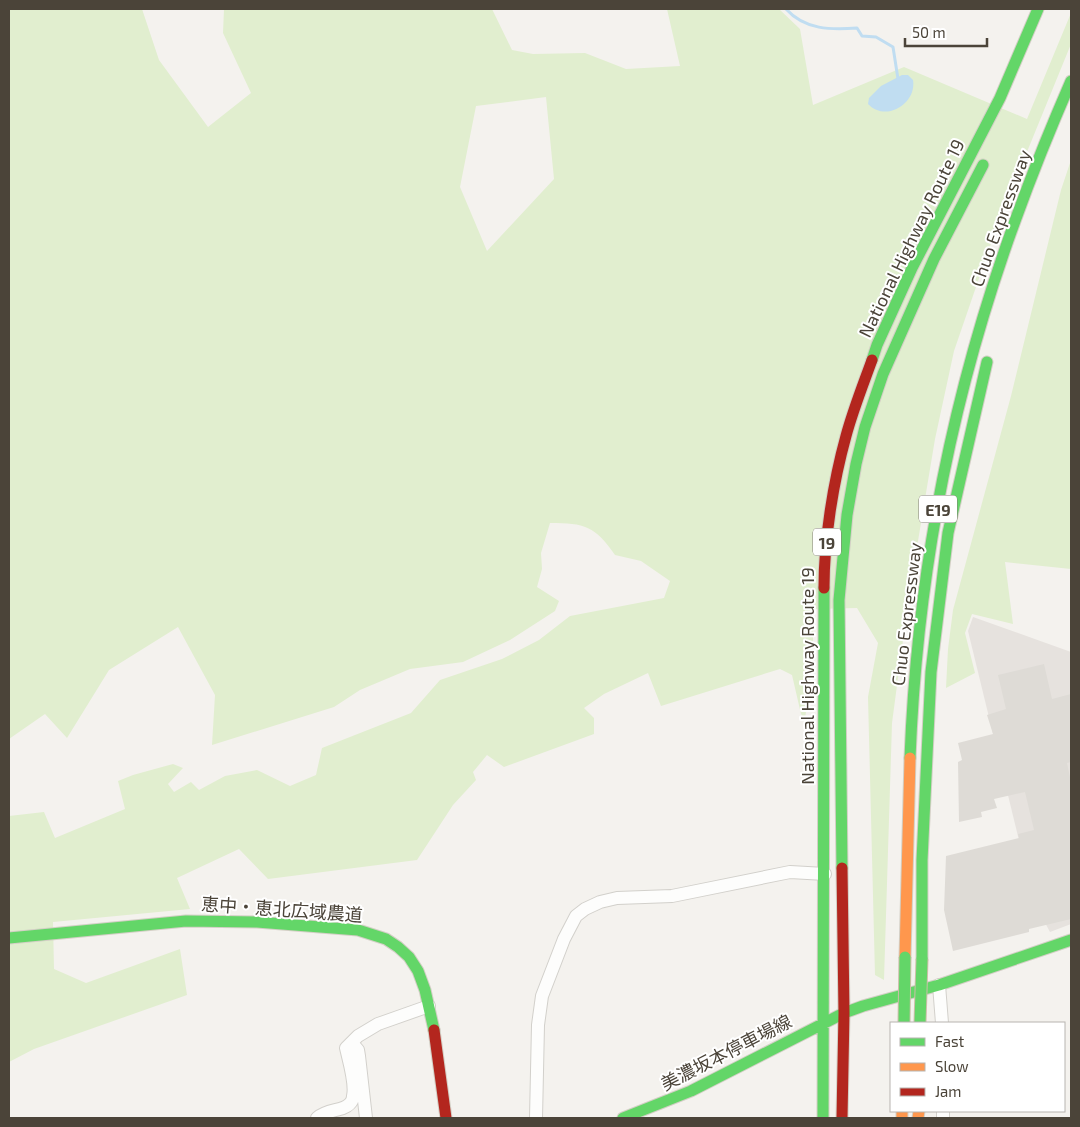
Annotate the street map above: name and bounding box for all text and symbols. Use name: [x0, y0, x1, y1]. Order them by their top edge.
scale bar: [905, 15, 988, 47]
text: 50 m: [912, 23, 946, 41]
street label: National Highway Route 19: [853, 135, 969, 341]
street label: Chuo Expressway: [965, 146, 1035, 290]
road number: E19: [919, 496, 957, 522]
road number: 19: [813, 528, 841, 556]
street label: Chuo Expressway: [886, 541, 926, 687]
street label: National Highway Route 19: [796, 567, 818, 785]
street label: 恵中・恵北広域農道: [200, 892, 364, 926]
street label: 美濃坂本停車場線: [657, 1010, 795, 1094]
legend: [890, 1022, 1065, 1112]
text: Fast: [935, 1032, 965, 1050]
text: Slow: [935, 1057, 969, 1075]
text: Jam: [935, 1082, 961, 1100]

